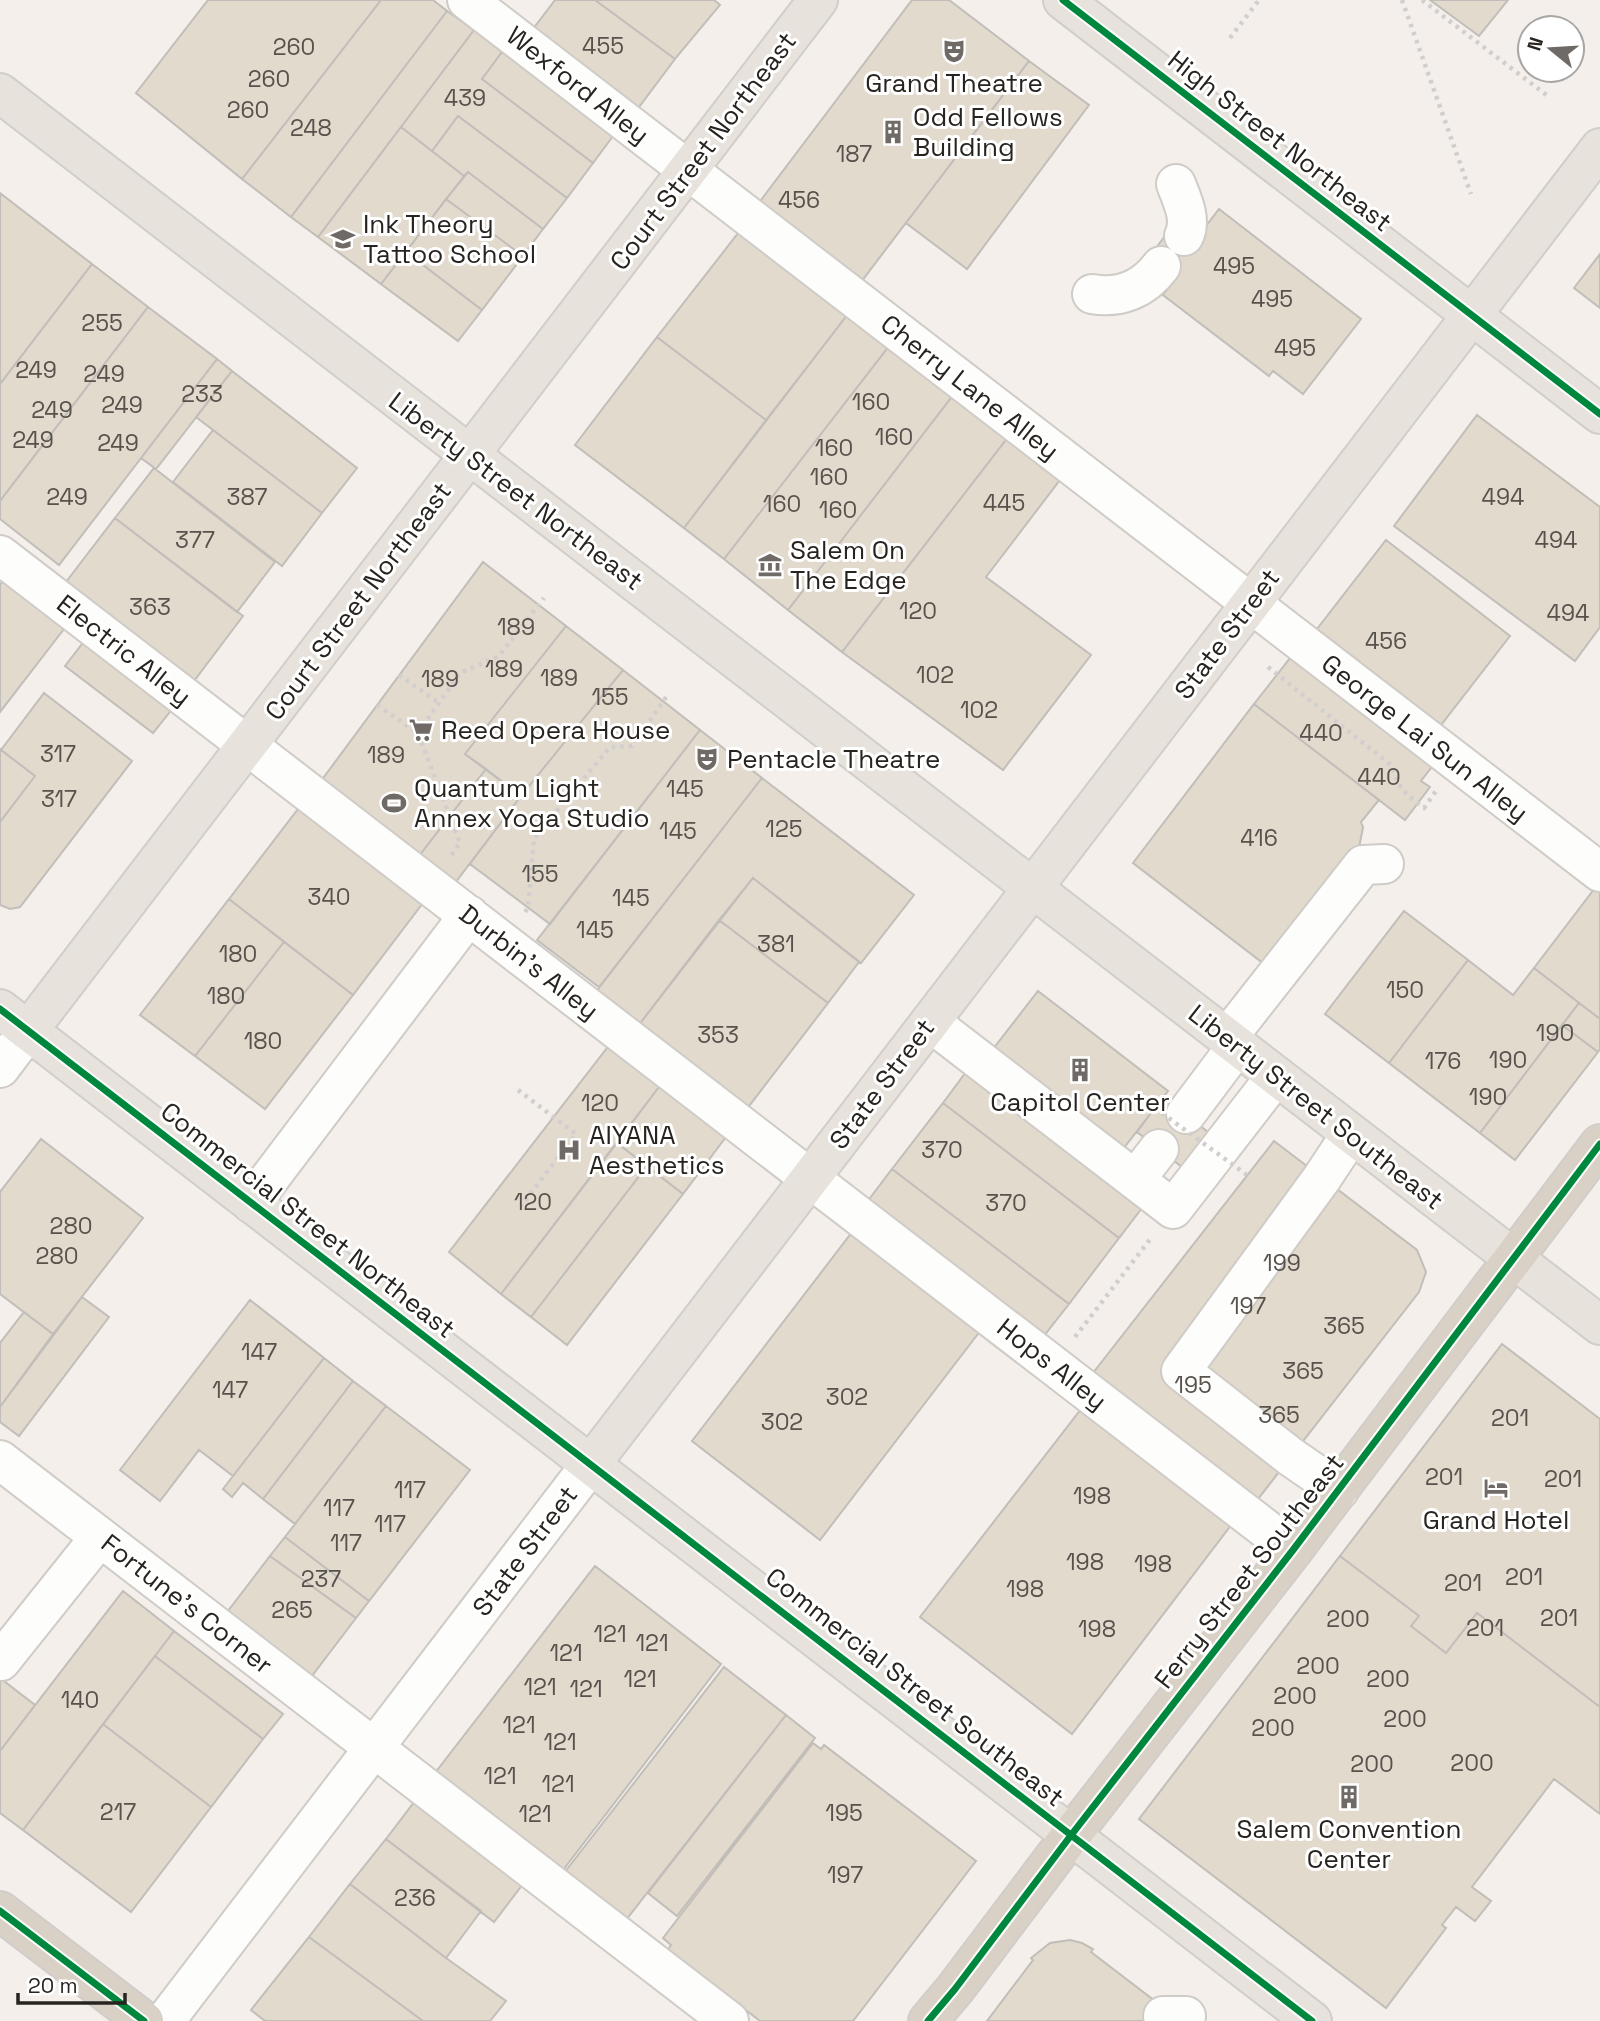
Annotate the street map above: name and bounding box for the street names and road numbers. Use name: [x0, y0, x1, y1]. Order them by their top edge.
street label: Wexford Alley: [500, 19, 656, 151]
street label: Court Street Northeast: [602, 25, 804, 277]
street label: High Street Northeast: [1161, 43, 1399, 239]
street label: Cherry Lane Alley: [874, 307, 1066, 467]
street label: Liberty Street Northeast: [382, 384, 650, 598]
street label: Court Street Northeast: [257, 475, 459, 727]
street label: State Street: [1167, 562, 1287, 706]
street label: Electric Alley: [50, 587, 198, 713]
street label: George Lai Sun Alley: [1315, 647, 1535, 829]
street label: Durbin's Alley: [452, 897, 606, 1027]
street label: Liberty Street Southeast: [1182, 997, 1450, 1217]
street label: State Street: [822, 1012, 942, 1156]
street label: Commercial Street Northeast: [154, 1094, 462, 1346]
street label: Hops Alley: [990, 1310, 1114, 1418]
street label: Ferry Street Southeast: [1147, 1447, 1351, 1695]
street label: State Street: [465, 1479, 585, 1623]
street label: Fortune's Corner: [94, 1526, 280, 1682]
street label: Commercial Street Southeast: [759, 1560, 1071, 1814]

